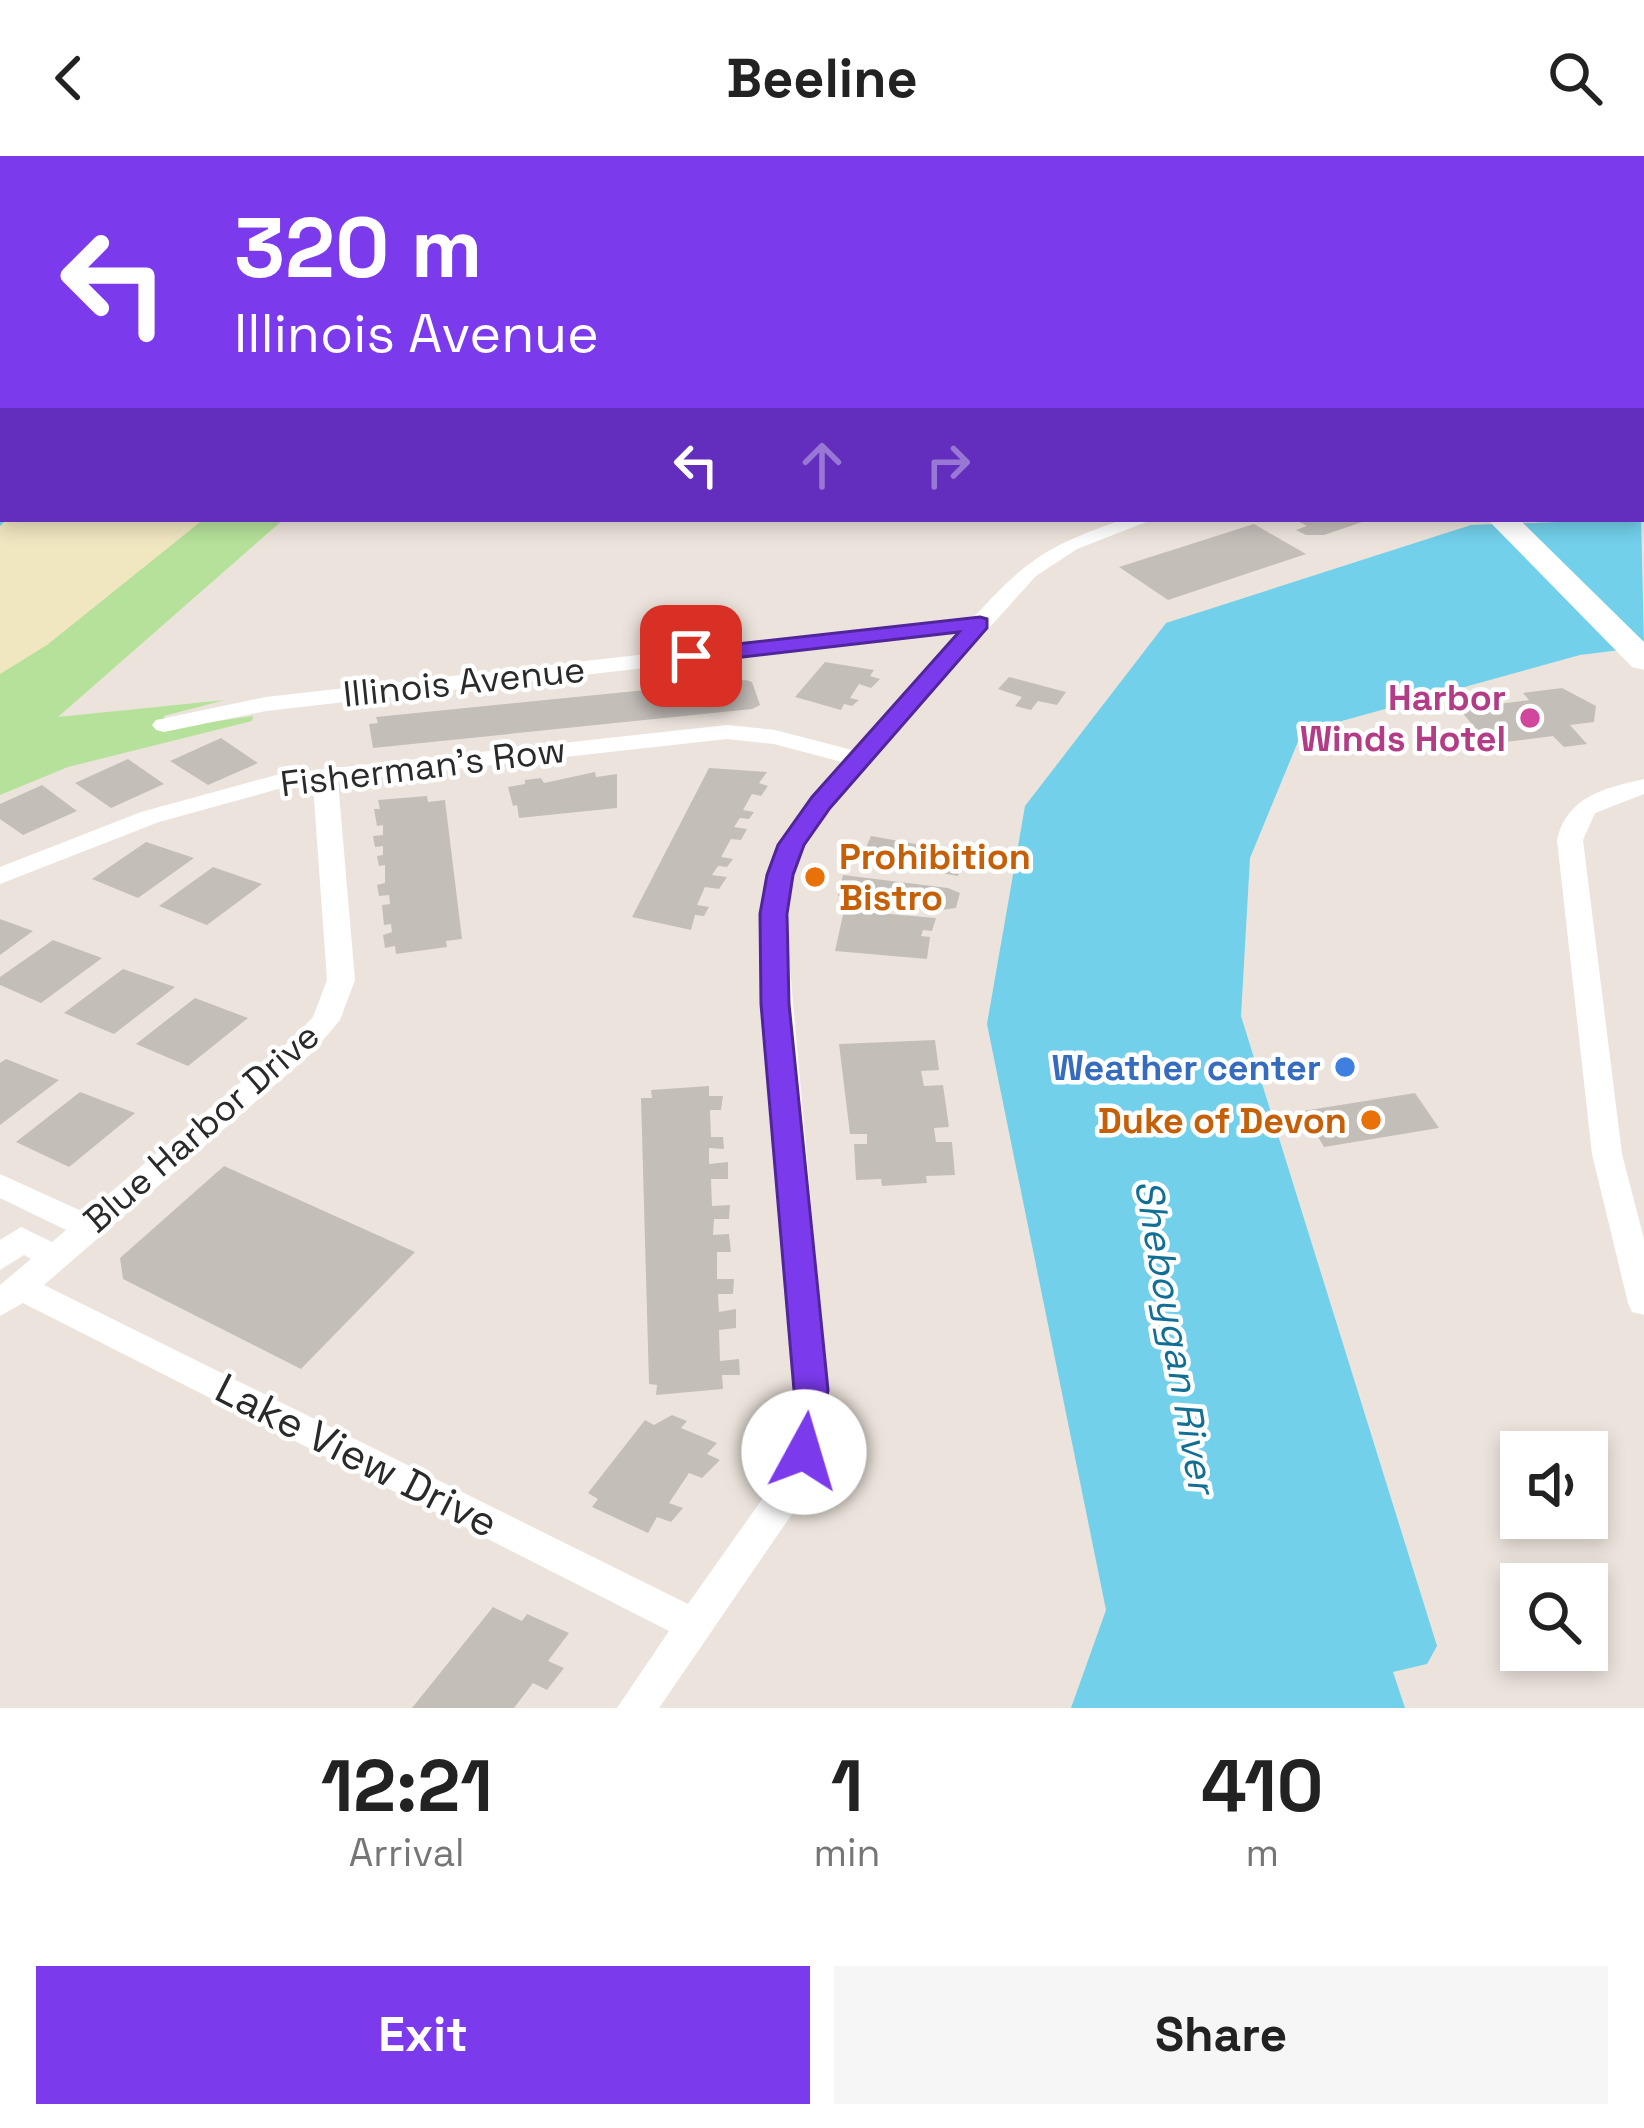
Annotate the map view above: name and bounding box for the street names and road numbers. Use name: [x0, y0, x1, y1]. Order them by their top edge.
street label: Illinois Avenue: [341, 646, 587, 718]
street label: Fisherman's Row: [278, 727, 569, 807]
street label: Blue Harbor Drive: [74, 1013, 329, 1243]
street label: Lake View Drive: [207, 1362, 507, 1549]

